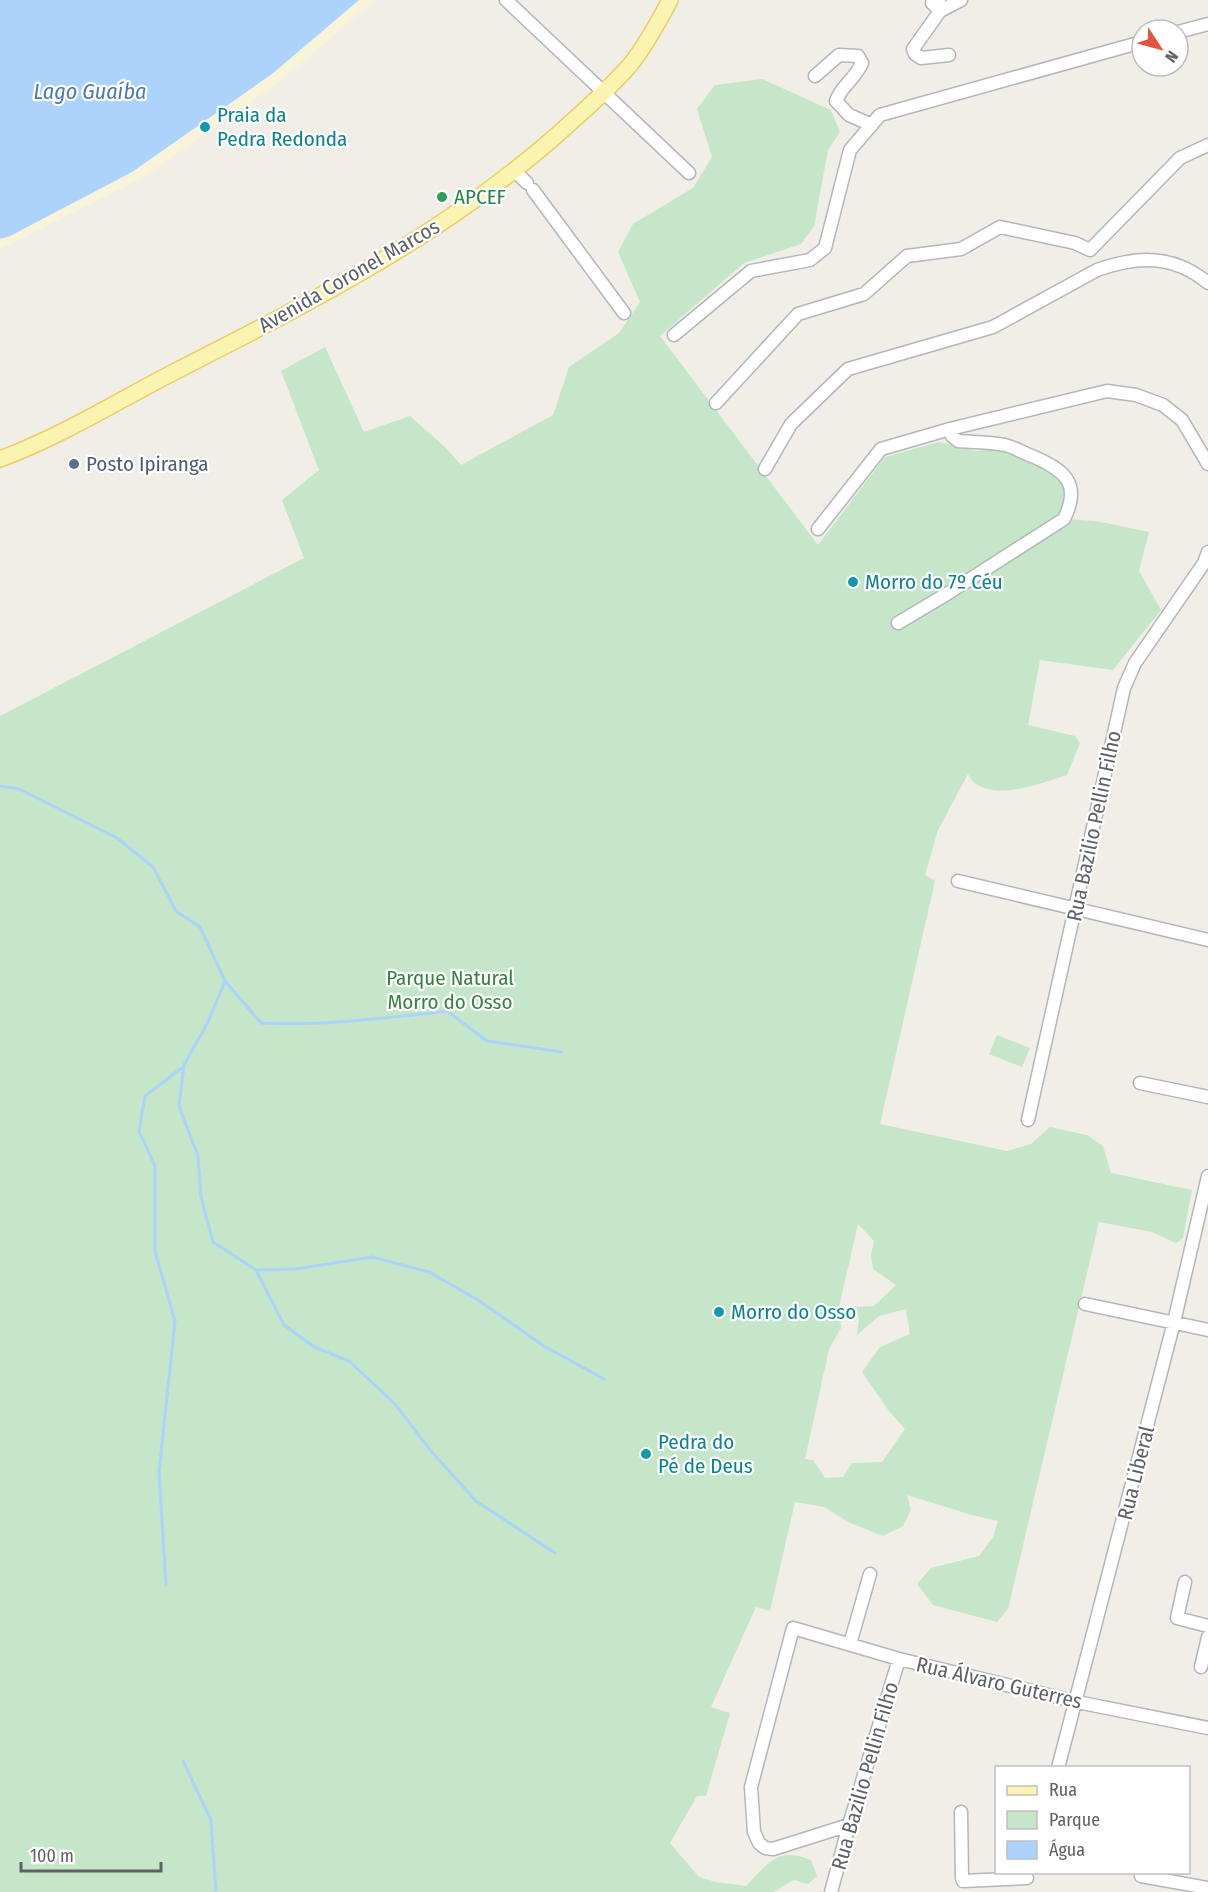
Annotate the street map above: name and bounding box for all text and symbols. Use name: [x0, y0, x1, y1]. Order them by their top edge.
north arrow: [1130, 18, 1190, 78]
text: N: [1161, 47, 1182, 66]
water label: Lago Guaíba: [34, 78, 146, 105]
place label: Praia da Pedra Redonda: [217, 102, 347, 152]
marker: Praia da Pedra Redonda: [198, 120, 212, 134]
place label: APCEF: [454, 184, 506, 210]
marker: APCEF: [435, 190, 449, 204]
street label: Avenida Coronel Marcos: [254, 213, 444, 339]
place label: Posto Ipiranga: [86, 451, 209, 477]
marker: Posto Ipiranga: [67, 457, 81, 471]
place label: Morro do 7º Céu: [865, 569, 1003, 595]
marker: Morro do 7º Céu: [846, 575, 860, 589]
street label: Rua Bazilio Pellin Filho: [1061, 728, 1127, 924]
park label: Parque Natural Morro do Osso: [386, 965, 514, 1015]
place label: Morro do Osso: [731, 1299, 856, 1325]
marker: Morro do Osso: [712, 1305, 726, 1319]
street label: Rua Liberal: [1112, 1423, 1160, 1523]
place label: Pedra do Pé de Deus: [658, 1429, 753, 1479]
marker: Pedra do Pé de Deus: [639, 1447, 653, 1461]
street label: Rua Álvaro Guterres: [914, 1651, 1085, 1715]
street label: Rua Bazilio Pellin Filho: [826, 1679, 904, 1873]
legend: [995, 1766, 1190, 1874]
text: Rua: [1049, 1779, 1077, 1801]
text: Parque: [1049, 1809, 1100, 1831]
scale bar: [21, 1835, 160, 1873]
text: Água: [1049, 1838, 1085, 1861]
text: 100 m: [30, 1845, 74, 1867]

